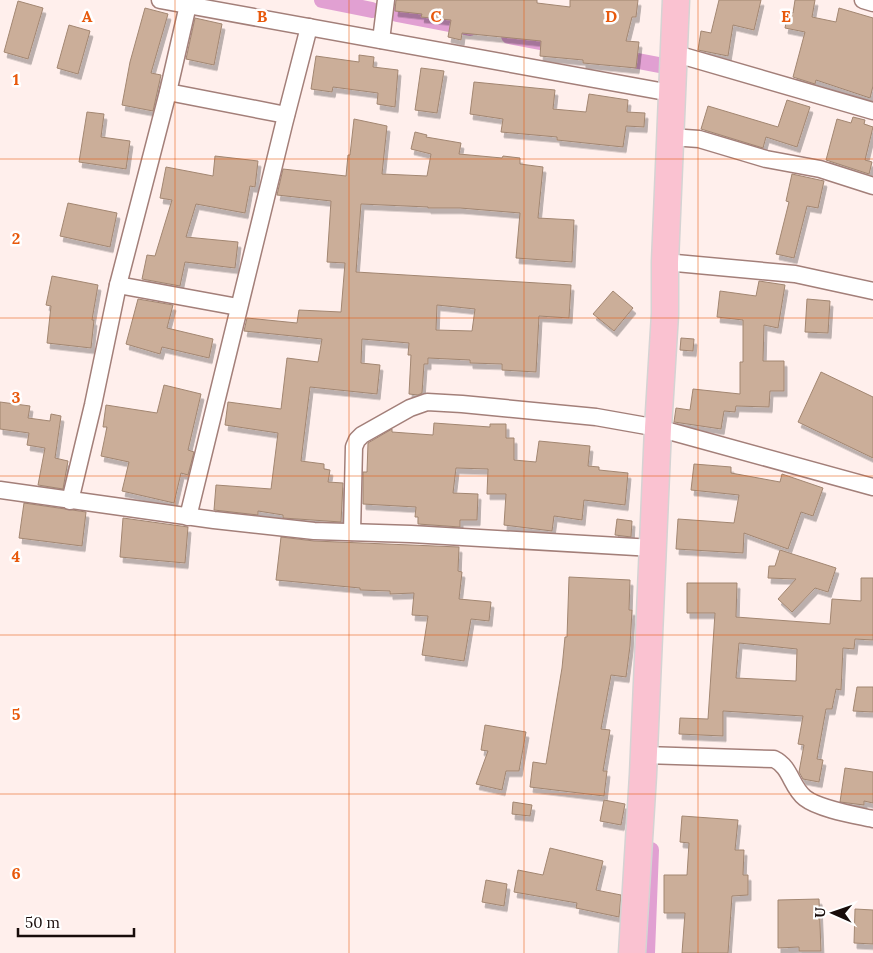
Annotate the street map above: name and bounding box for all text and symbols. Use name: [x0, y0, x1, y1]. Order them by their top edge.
text: A: [82, 6, 93, 26]
text: B: [257, 6, 268, 26]
text: C: [430, 6, 442, 26]
text: D: [605, 6, 617, 26]
text: E: [781, 6, 791, 26]
text: 1: [13, 69, 19, 89]
text: 2: [12, 228, 20, 248]
text: 3: [12, 387, 21, 407]
text: 4: [12, 546, 21, 566]
text: 5: [12, 704, 21, 724]
text: 6: [11, 863, 21, 883]
north arrow: [808, 888, 858, 938]
scale bar: [18, 906, 134, 938]
text: U: [811, 907, 829, 918]
text: 50 m: [25, 913, 60, 932]

